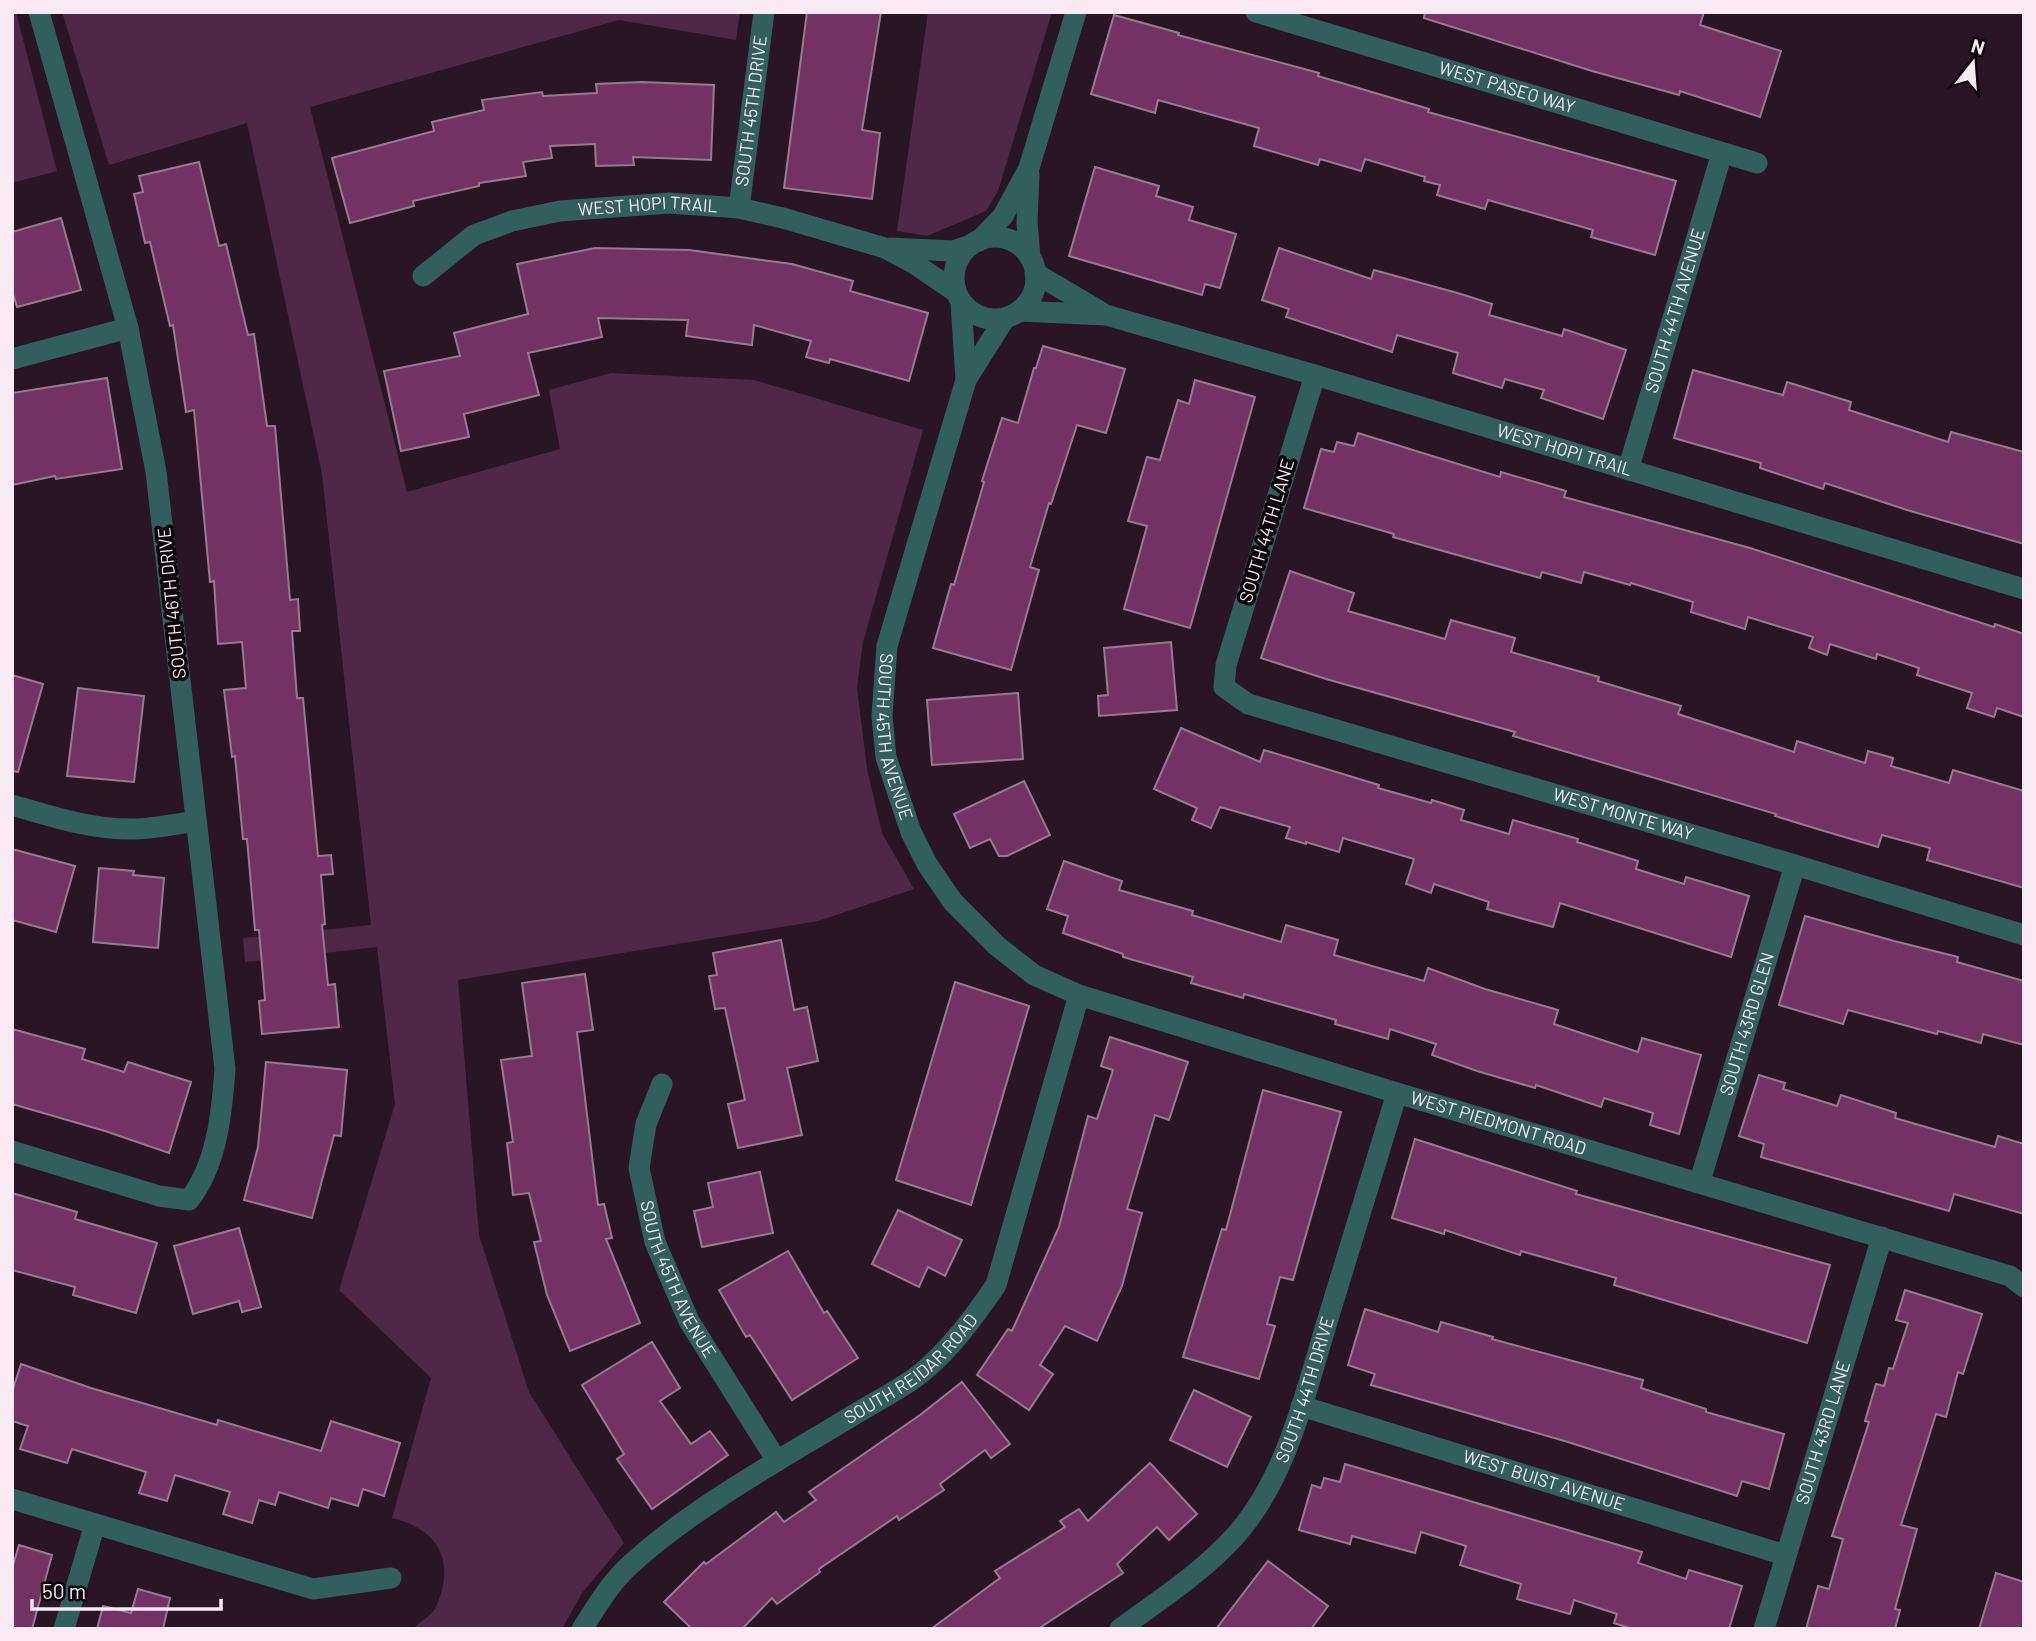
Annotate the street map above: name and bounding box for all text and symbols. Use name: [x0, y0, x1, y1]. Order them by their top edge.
north arrow: [1938, 28, 2008, 98]
text: N: [1969, 33, 1988, 59]
street label: SOUTH 45TH DRIVE: [730, 34, 771, 187]
street label: WEST PASEO WAY: [1436, 56, 1578, 118]
street label: WEST HOPI TRAIL: [577, 191, 719, 220]
street label: SOUTH 44TH AVENUE: [1639, 226, 1709, 395]
street label: WEST HOPI TRAIL: [1494, 419, 1635, 480]
street label: SOUTH 44TH LANE: [1234, 456, 1298, 605]
street label: SOUTH 46TH DRIVE: [152, 526, 190, 680]
street label: SOUTH 45TH AVENUE: [872, 653, 918, 823]
street label: WEST MONTE WAY: [1551, 782, 1696, 845]
street label: SOUTH 43RD GLEN: [1714, 949, 1778, 1098]
street label: WEST PIEDMONT ROAD: [1408, 1086, 1589, 1159]
street label: SOUTH 45TH AVENUE: [636, 1198, 721, 1362]
street label: SOUTH REIDAR ROAD: [840, 1309, 982, 1428]
street label: SOUTH 44TH DRIVE: [1270, 1314, 1338, 1466]
street label: SOUTH 43RD LANE: [1790, 1358, 1854, 1507]
street label: WEST BUIST AVENUE: [1460, 1445, 1628, 1515]
scale bar: [32, 1568, 220, 1612]
text: 50 m: [42, 1578, 86, 1603]

